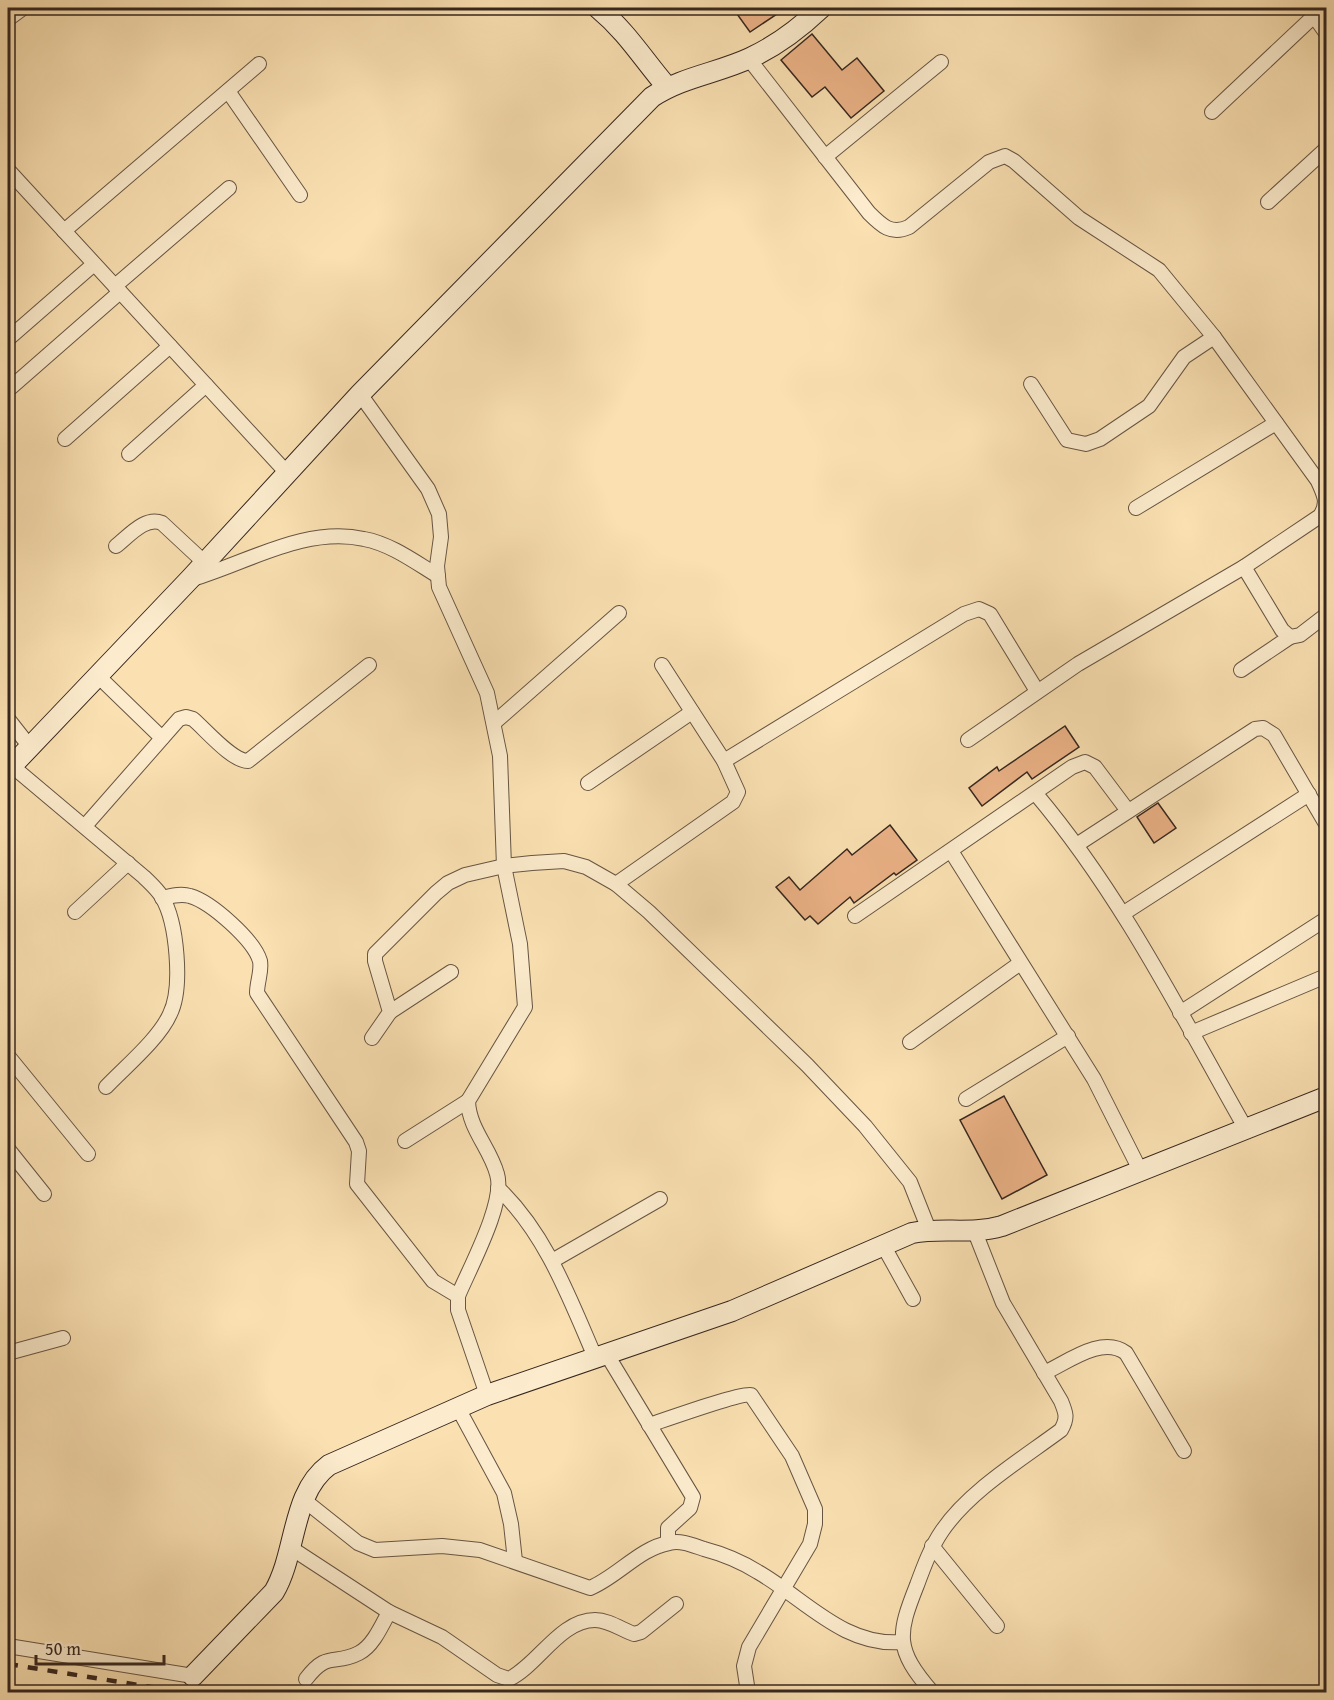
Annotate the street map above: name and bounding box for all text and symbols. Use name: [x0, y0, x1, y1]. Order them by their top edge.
scale bar: [36, 1628, 164, 1666]
text: 50 m: [45, 1635, 81, 1662]

